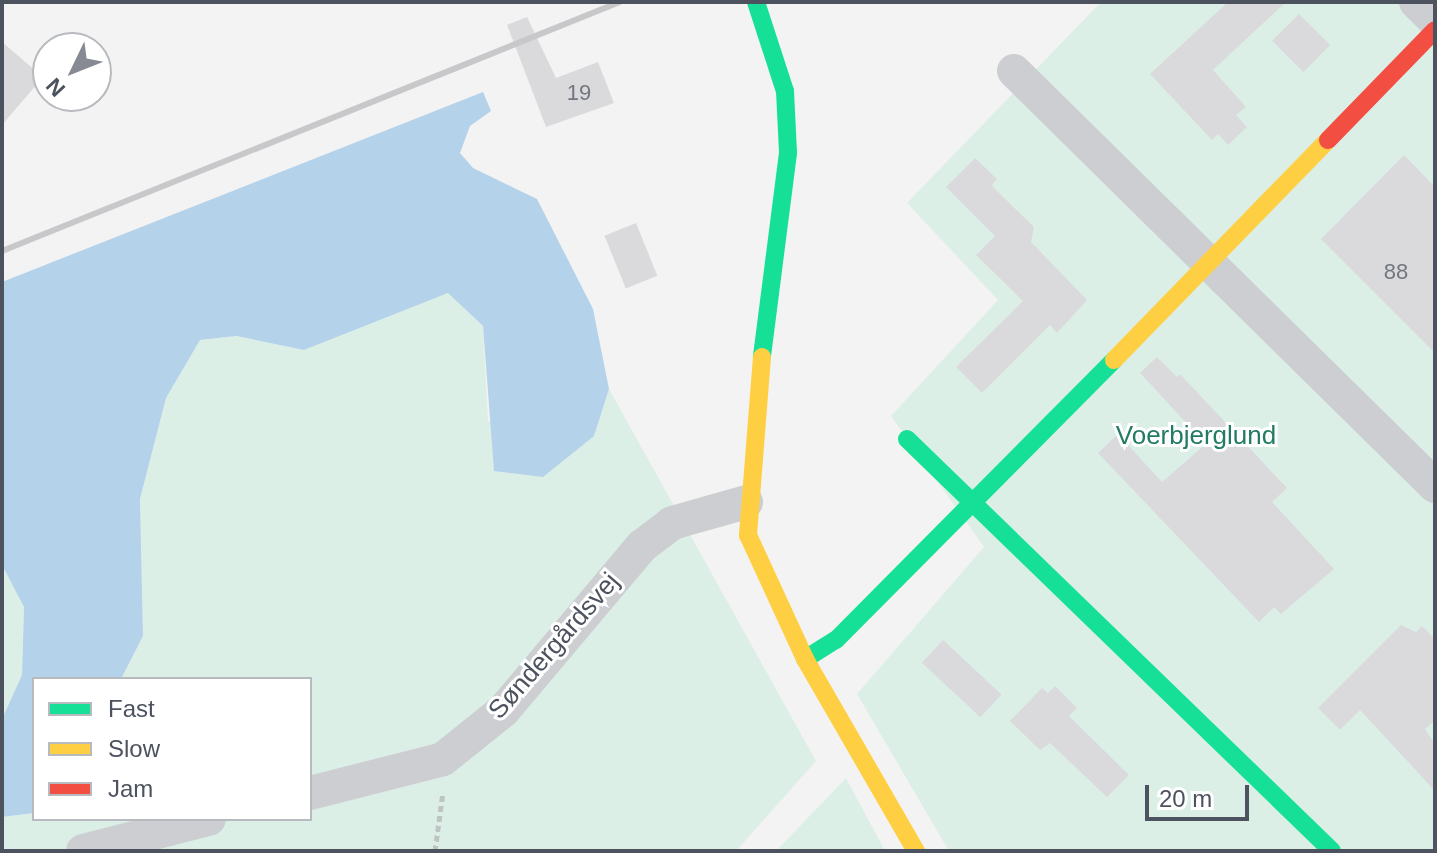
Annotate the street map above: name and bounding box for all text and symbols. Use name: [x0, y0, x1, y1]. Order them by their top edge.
north arrow: [32, 32, 112, 112]
text: N: [41, 73, 70, 102]
house number: 19: [567, 80, 591, 106]
house number: 88: [1384, 259, 1408, 285]
park label: Voerbjerglund: [1116, 420, 1276, 452]
street label: Søndergårdsvej: [482, 567, 626, 725]
legend: [32, 677, 312, 821]
text: Fast: [108, 695, 155, 722]
text: Slow: [108, 735, 160, 762]
scale bar: [1149, 769, 1253, 819]
text: Jam: [108, 775, 153, 802]
text: 20 m: [1159, 785, 1212, 812]

